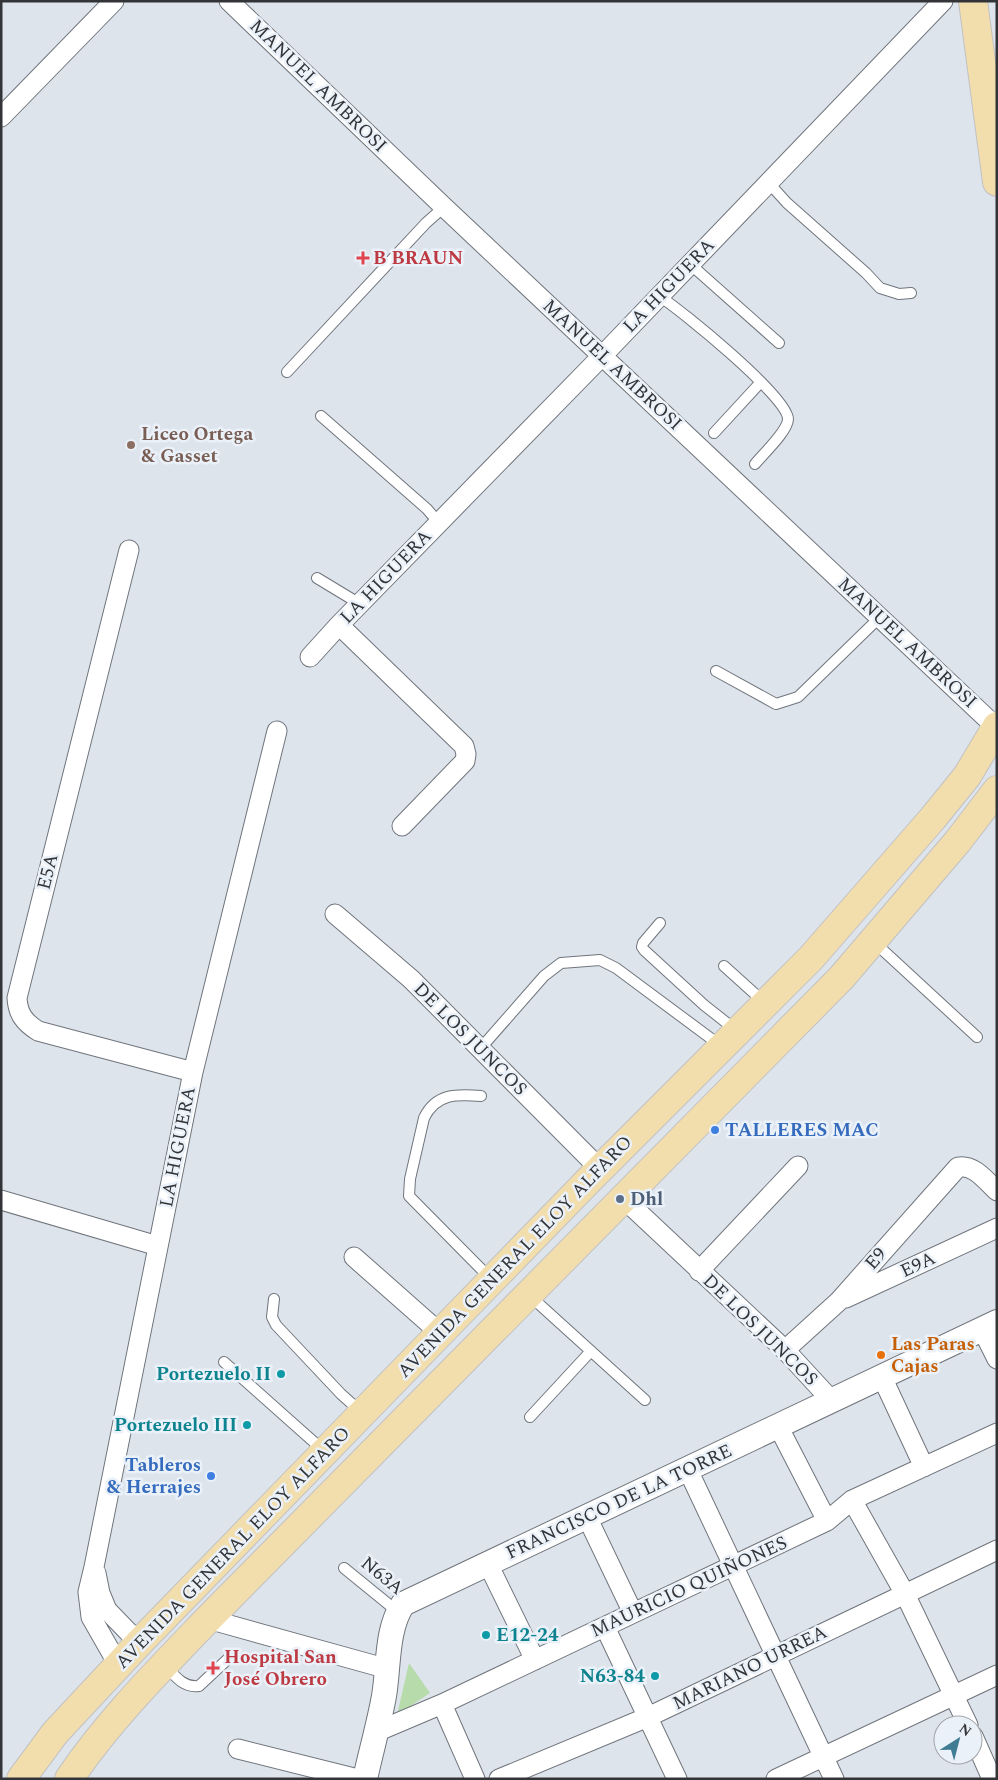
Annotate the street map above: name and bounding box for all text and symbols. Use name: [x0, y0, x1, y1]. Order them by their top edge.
street label: MANUEL AMBROSI: [242, 12, 394, 160]
street label: LA HIGUERA: [616, 232, 722, 340]
place label: B BRAUN: [373, 244, 463, 273]
marker: B BRAUN: [357, 252, 369, 264]
street label: MANUEL AMBROSI: [536, 292, 688, 438]
place label: Liceo Ortega & Gasset: [141, 420, 253, 471]
marker: Liceo Ortega & Gasset: [125, 439, 137, 451]
street label: LA HIGUERA: [333, 523, 439, 631]
street label: MANUEL AMBROSI: [831, 570, 983, 716]
street label: E5A: [30, 851, 66, 893]
street label: DE LOS JUNCOS: [406, 975, 534, 1103]
street label: LA HIGUERA: [152, 1084, 204, 1210]
place label: TALLERES MAC: [725, 1116, 879, 1145]
marker: TALLERES MAC: [709, 1124, 721, 1136]
street label: AVENIDA GENERAL ELOY ALFARO: [391, 1129, 639, 1385]
place label: Dhl: [630, 1185, 663, 1214]
marker: Dhl: [614, 1193, 626, 1205]
street label: E9: [858, 1241, 894, 1277]
street label: E9A: [895, 1244, 941, 1286]
street label: DE LOS JUNCOS: [696, 1267, 824, 1393]
place label: Las Paras Cajas: [891, 1330, 975, 1381]
marker: Las Paras Cajas: [875, 1349, 887, 1361]
place label: Portezuelo II: [156, 1360, 271, 1389]
marker: Portezuelo II: [275, 1368, 287, 1380]
place label: Portezuelo III: [114, 1411, 237, 1440]
marker: Portezuelo III: [241, 1419, 253, 1431]
street label: AVENIDA GENERAL ELOY ALFARO: [109, 1420, 357, 1676]
street label: FRANCISCO DE LA TORRE: [501, 1437, 737, 1567]
place label: Tableros & Herrajes: [106, 1451, 201, 1502]
marker: Tableros & Herrajes: [205, 1470, 217, 1482]
street label: MAURICIO QUIÑONES: [586, 1529, 792, 1645]
street label: N63A: [354, 1549, 410, 1603]
street label: MARIANO URREA: [668, 1618, 832, 1718]
place label: E12-24: [496, 1621, 559, 1650]
marker: E12-24: [480, 1629, 492, 1641]
place label: Hospital San José Obrero: [224, 1643, 337, 1694]
marker: Hospital San José Obrero: [206, 1661, 220, 1675]
place label: N63-84: [580, 1662, 645, 1691]
marker: N63-84: [649, 1670, 661, 1682]
north arrow: [933, 1715, 983, 1765]
text: N: [955, 1718, 976, 1742]

